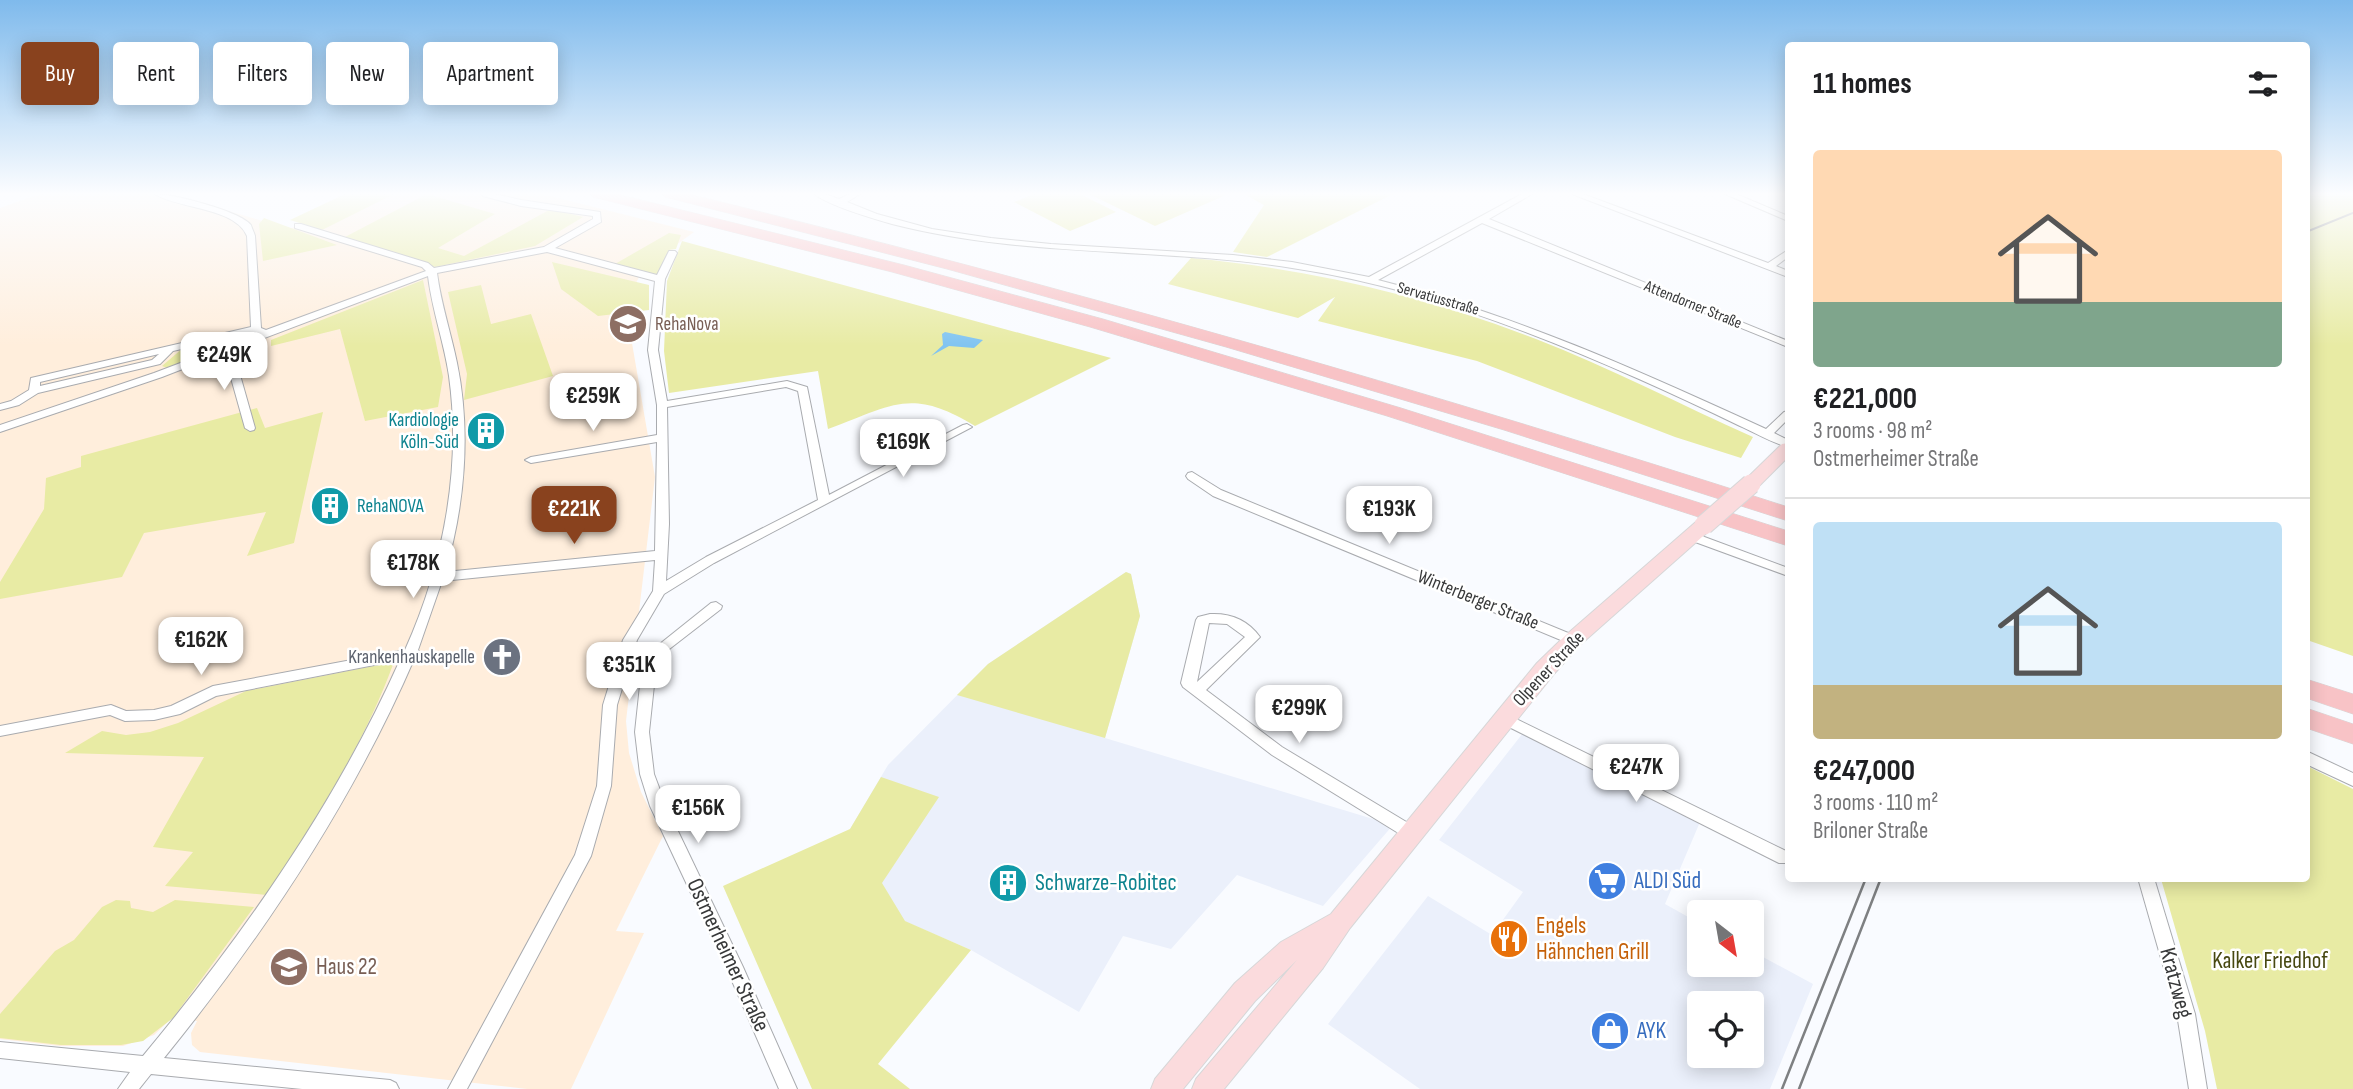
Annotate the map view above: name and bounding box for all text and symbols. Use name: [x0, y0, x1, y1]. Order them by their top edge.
chip: Buy: [21, 42, 99, 105]
chip: Rent: [113, 42, 199, 105]
chip: Filters: [213, 42, 312, 105]
chip: New: [326, 42, 409, 105]
chip: Apartment: [423, 42, 558, 105]
icon: filters: [2244, 65, 2282, 103]
text: 11 homes: [1813, 66, 1912, 102]
icon: home: [1985, 196, 2111, 322]
street label: Attendorner Straße: [1641, 276, 1745, 333]
street label: Servatiusstraße: [1395, 278, 1481, 320]
school or university icon: RehaNova: [607, 303, 649, 345]
place label: RehaNova: [655, 313, 718, 336]
pin: €249K: [175, 332, 273, 392]
text: €249K: [196, 341, 252, 369]
pin: €259K: [544, 374, 642, 433]
text: €221,000: [1813, 381, 1917, 417]
text: €259K: [566, 382, 620, 410]
place label: Kardiologie Köln-Süd: [389, 409, 459, 454]
building icon: Kardiologie Köln-Süd: [465, 410, 507, 452]
text: 3 rooms · 98 m²: [1813, 417, 1932, 445]
pin: €169K: [854, 420, 952, 479]
text: €169K: [876, 428, 930, 456]
text: Ostmerheimer Straße: [1813, 445, 1979, 473]
building icon: RehaNOVA: [309, 485, 351, 527]
pin: €221K: [525, 486, 623, 546]
pin: €193K: [1340, 486, 1438, 546]
place label: RehaNOVA: [357, 495, 425, 518]
text: €221K: [548, 495, 600, 523]
text: €193K: [1362, 495, 1416, 523]
pin: €178K: [364, 540, 462, 600]
text: €178K: [387, 549, 440, 577]
street label: Winterberger Straße: [1414, 565, 1542, 635]
icon: home: [1985, 568, 2111, 694]
pin: €162K: [152, 618, 250, 677]
text: €162K: [174, 626, 228, 654]
street label: Olpener Straße: [1508, 627, 1590, 711]
church icon: Krankenhauskapelle: [481, 636, 523, 678]
pin: €351K: [580, 642, 678, 702]
place label: Krankenhauskapelle: [348, 646, 475, 669]
text: €351K: [602, 651, 656, 679]
pin: €299K: [1250, 686, 1348, 745]
text: €299K: [1271, 694, 1327, 722]
pin: €247K: [1587, 744, 1685, 804]
text: €247K: [1609, 753, 1663, 781]
text: €247,000: [1813, 753, 1915, 789]
pin: €156K: [649, 786, 747, 845]
text: 3 rooms · 110 m²: [1813, 789, 1938, 817]
text: €156K: [671, 794, 725, 822]
text: Briloner Straße: [1813, 817, 1928, 845]
supermarket icon: ALDI Süd: [1586, 860, 1628, 902]
building icon: Schwarze-Robitec: [987, 862, 1029, 904]
place label: ALDI Süd: [1633, 867, 1701, 895]
place label: Schwarze-Robitec: [1035, 869, 1177, 897]
street label: Ostmerheimer Straße: [680, 874, 776, 1036]
north arrow: [1687, 900, 1764, 976]
map controls: [1687, 900, 1764, 1068]
place label: Engels Hähnchen Grill: [1536, 912, 1649, 966]
restaurant icon: Engels Hähnchen Grill: [1488, 918, 1530, 960]
street label: Kratzweg: [2153, 945, 2199, 1021]
school or university icon: Haus 22: [268, 946, 310, 988]
park label: Kalker Friedhof: [2212, 947, 2328, 975]
place label: Haus 22: [316, 953, 377, 981]
button: locate: [1687, 991, 1764, 1068]
shop icon: AYK: [1589, 1010, 1631, 1052]
place label: AYK: [1636, 1017, 1666, 1045]

